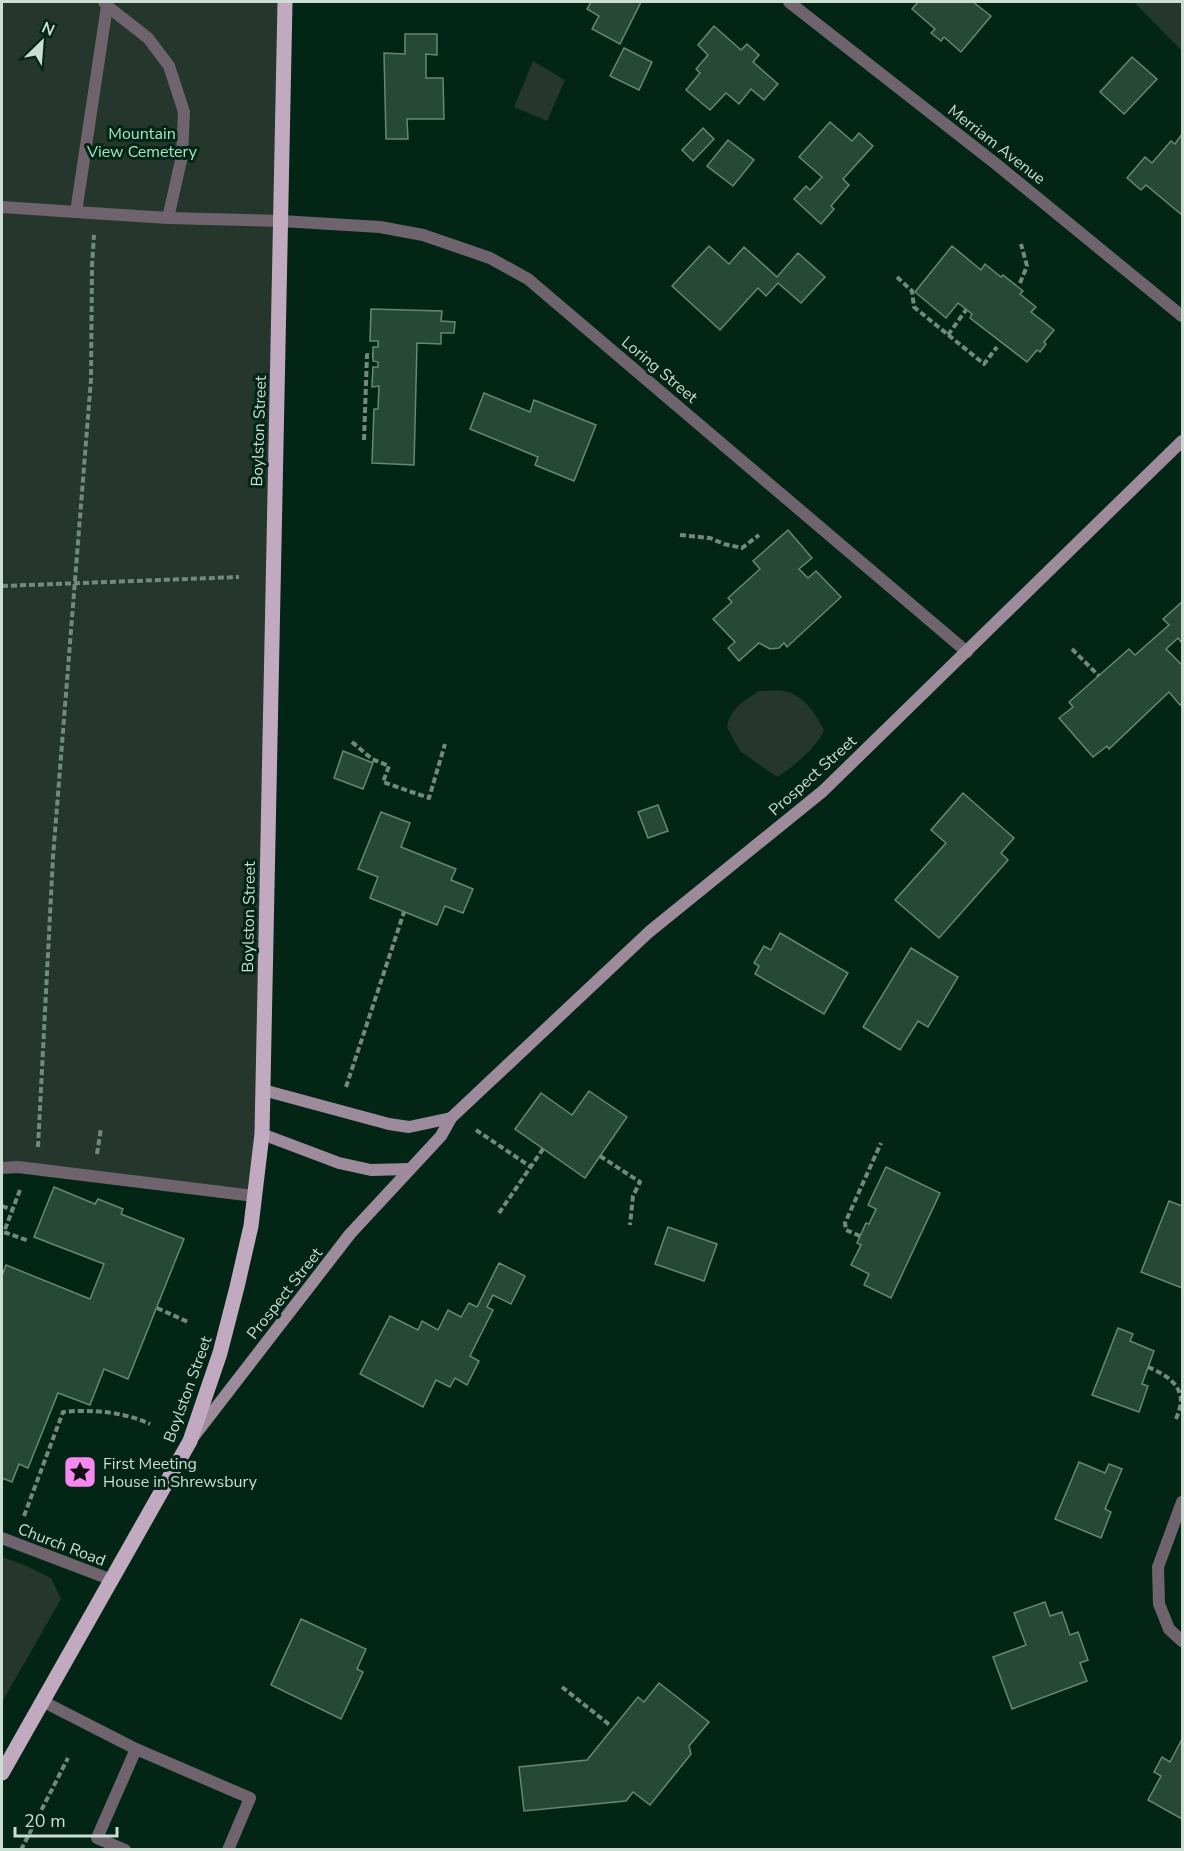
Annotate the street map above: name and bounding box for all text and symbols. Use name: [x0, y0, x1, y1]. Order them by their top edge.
north arrow: [12, 12, 72, 72]
text: N: [38, 17, 58, 42]
street label: Merriam Avenue: [943, 100, 1050, 190]
park label: Mountain View Cemetery: [86, 123, 198, 163]
street label: Loring Street: [617, 331, 702, 408]
street label: Boylston Street: [246, 375, 272, 487]
street label: Prospect Street: [764, 730, 861, 821]
street label: Boylston Street: [237, 861, 261, 973]
street label: Prospect Street: [242, 1243, 328, 1344]
street label: Boylston Street: [159, 1333, 217, 1445]
place label: First Meeting House in Shrewsbury: [103, 1453, 258, 1493]
place icon: First Meeting House in Shrewsbury: [62, 1454, 98, 1490]
street label: Church Road: [15, 1518, 109, 1572]
scale bar: [15, 1800, 117, 1838]
text: 20 m: [24, 1809, 66, 1833]

